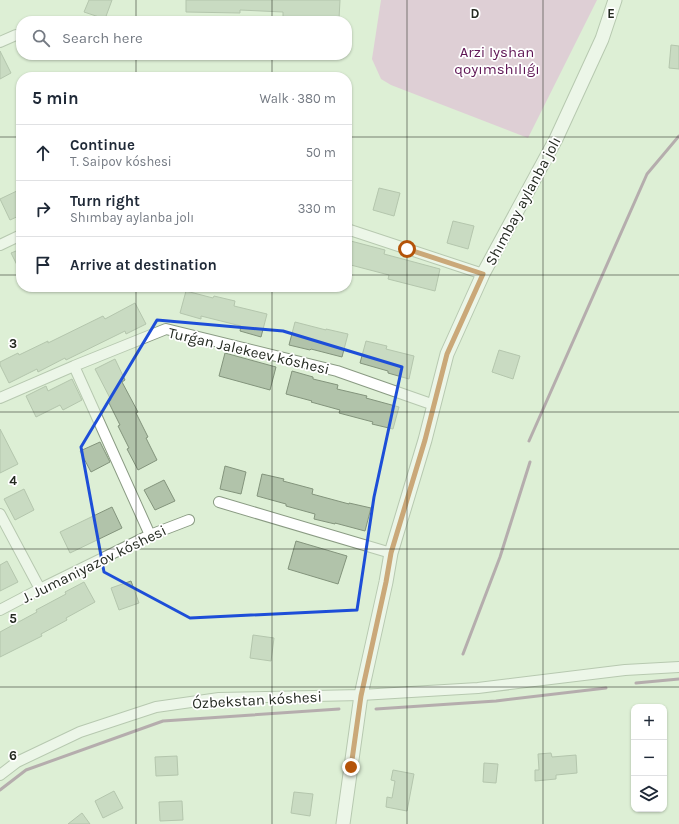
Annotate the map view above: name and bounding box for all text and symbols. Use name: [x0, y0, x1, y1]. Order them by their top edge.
text: D: [471, 6, 480, 21]
text: E: [607, 6, 615, 21]
search box: [16, 16, 352, 60]
icon: search: [30, 27, 52, 49]
text: Search here: [62, 29, 143, 47]
park label: Arzi Iyshan qoyımshılıǵı: [454, 43, 540, 78]
text: 5 min: [32, 88, 79, 108]
text: Walk · 380 m: [260, 91, 336, 106]
street label: Shımbay aylanba jolı: [481, 133, 565, 269]
text: Continue: [70, 136, 135, 154]
icon: ahead: [32, 142, 54, 164]
text: 50 m: [306, 145, 336, 160]
text: T. Saipov kóshesi: [70, 154, 172, 169]
text: Turn right: [70, 192, 140, 210]
icon: right: [32, 198, 54, 220]
text: 330 m: [298, 201, 336, 216]
text: Shımbay aylanba jolı: [70, 210, 194, 225]
route start: [398, 240, 416, 258]
icon: arrive: [32, 254, 54, 276]
text: Arrive at destination: [70, 256, 217, 274]
street label: Turǵan Jalekeev kóshesi: [167, 324, 331, 378]
text: 3: [9, 336, 17, 351]
text: 4: [9, 473, 17, 488]
street label: J. Jumaniyazov kóshesi: [19, 521, 169, 607]
text: 5: [9, 611, 17, 626]
street label: Ózbekstan kóshesi: [192, 688, 322, 712]
map controls: [631, 704, 667, 812]
button: +: [631, 704, 667, 740]
button: −: [631, 740, 667, 776]
text: 6: [9, 748, 17, 763]
route end: [342, 758, 360, 776]
button: layers: [631, 776, 667, 812]

